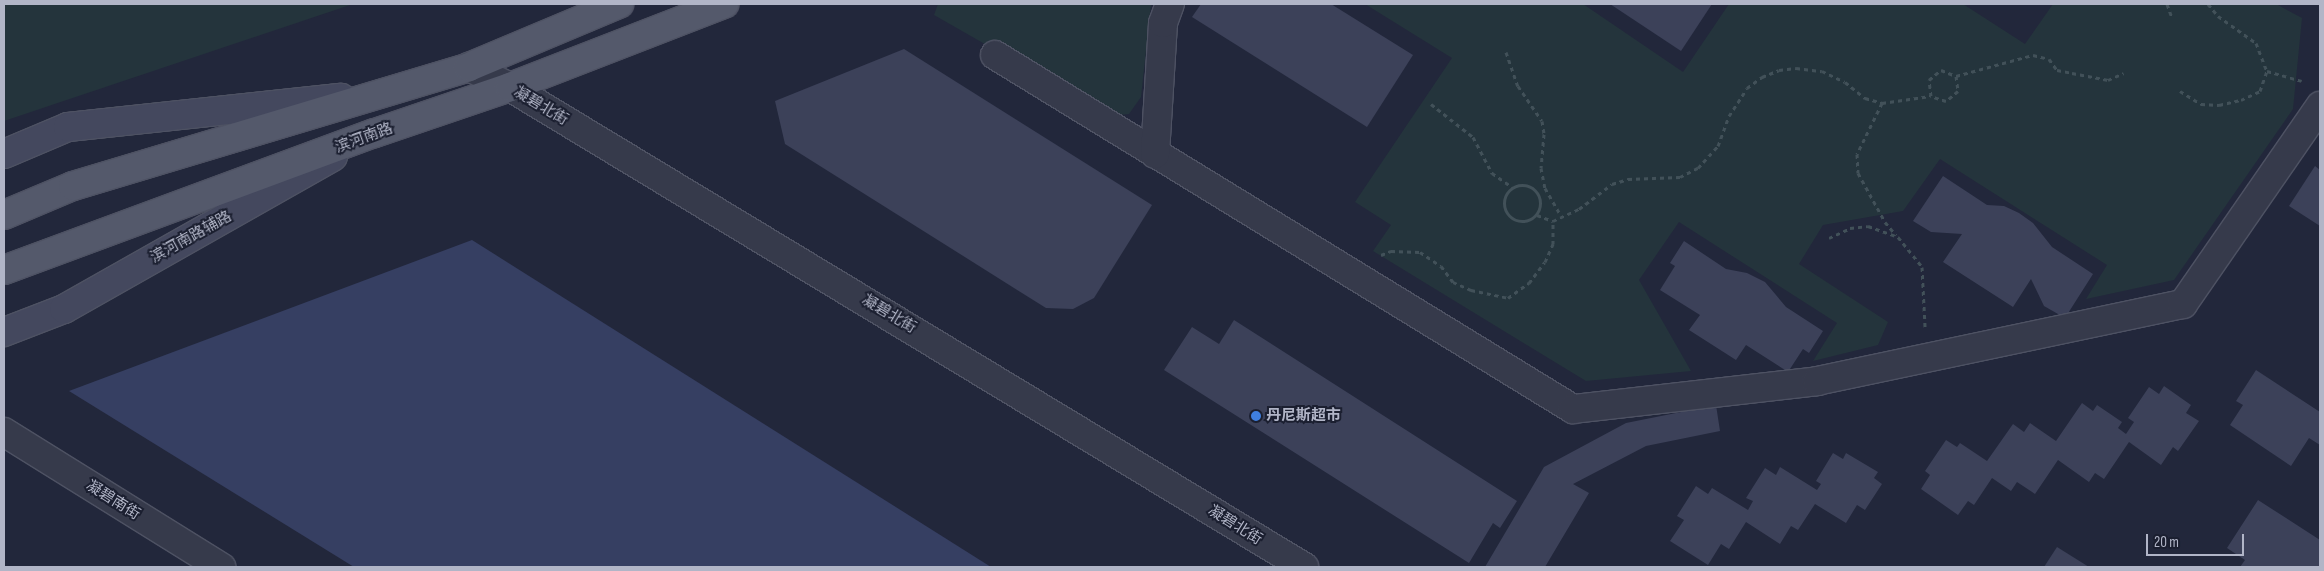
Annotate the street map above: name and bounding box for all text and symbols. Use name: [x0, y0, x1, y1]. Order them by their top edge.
street label: 凝碧北街: [511, 83, 571, 129]
street label: 滨河南路: [333, 119, 395, 157]
street label: 滨河南路辅路: [147, 207, 235, 267]
street label: 凝碧北街: [859, 291, 919, 337]
place label: 丹尼斯超市: [1266, 407, 1341, 425]
marker: 丹尼斯超市: [1250, 410, 1262, 422]
street label: 凝碧南街: [83, 476, 143, 524]
street label: 凝碧北街: [1205, 501, 1265, 549]
scale bar: [2149, 524, 2246, 556]
text: 20 m: [2154, 533, 2179, 552]

